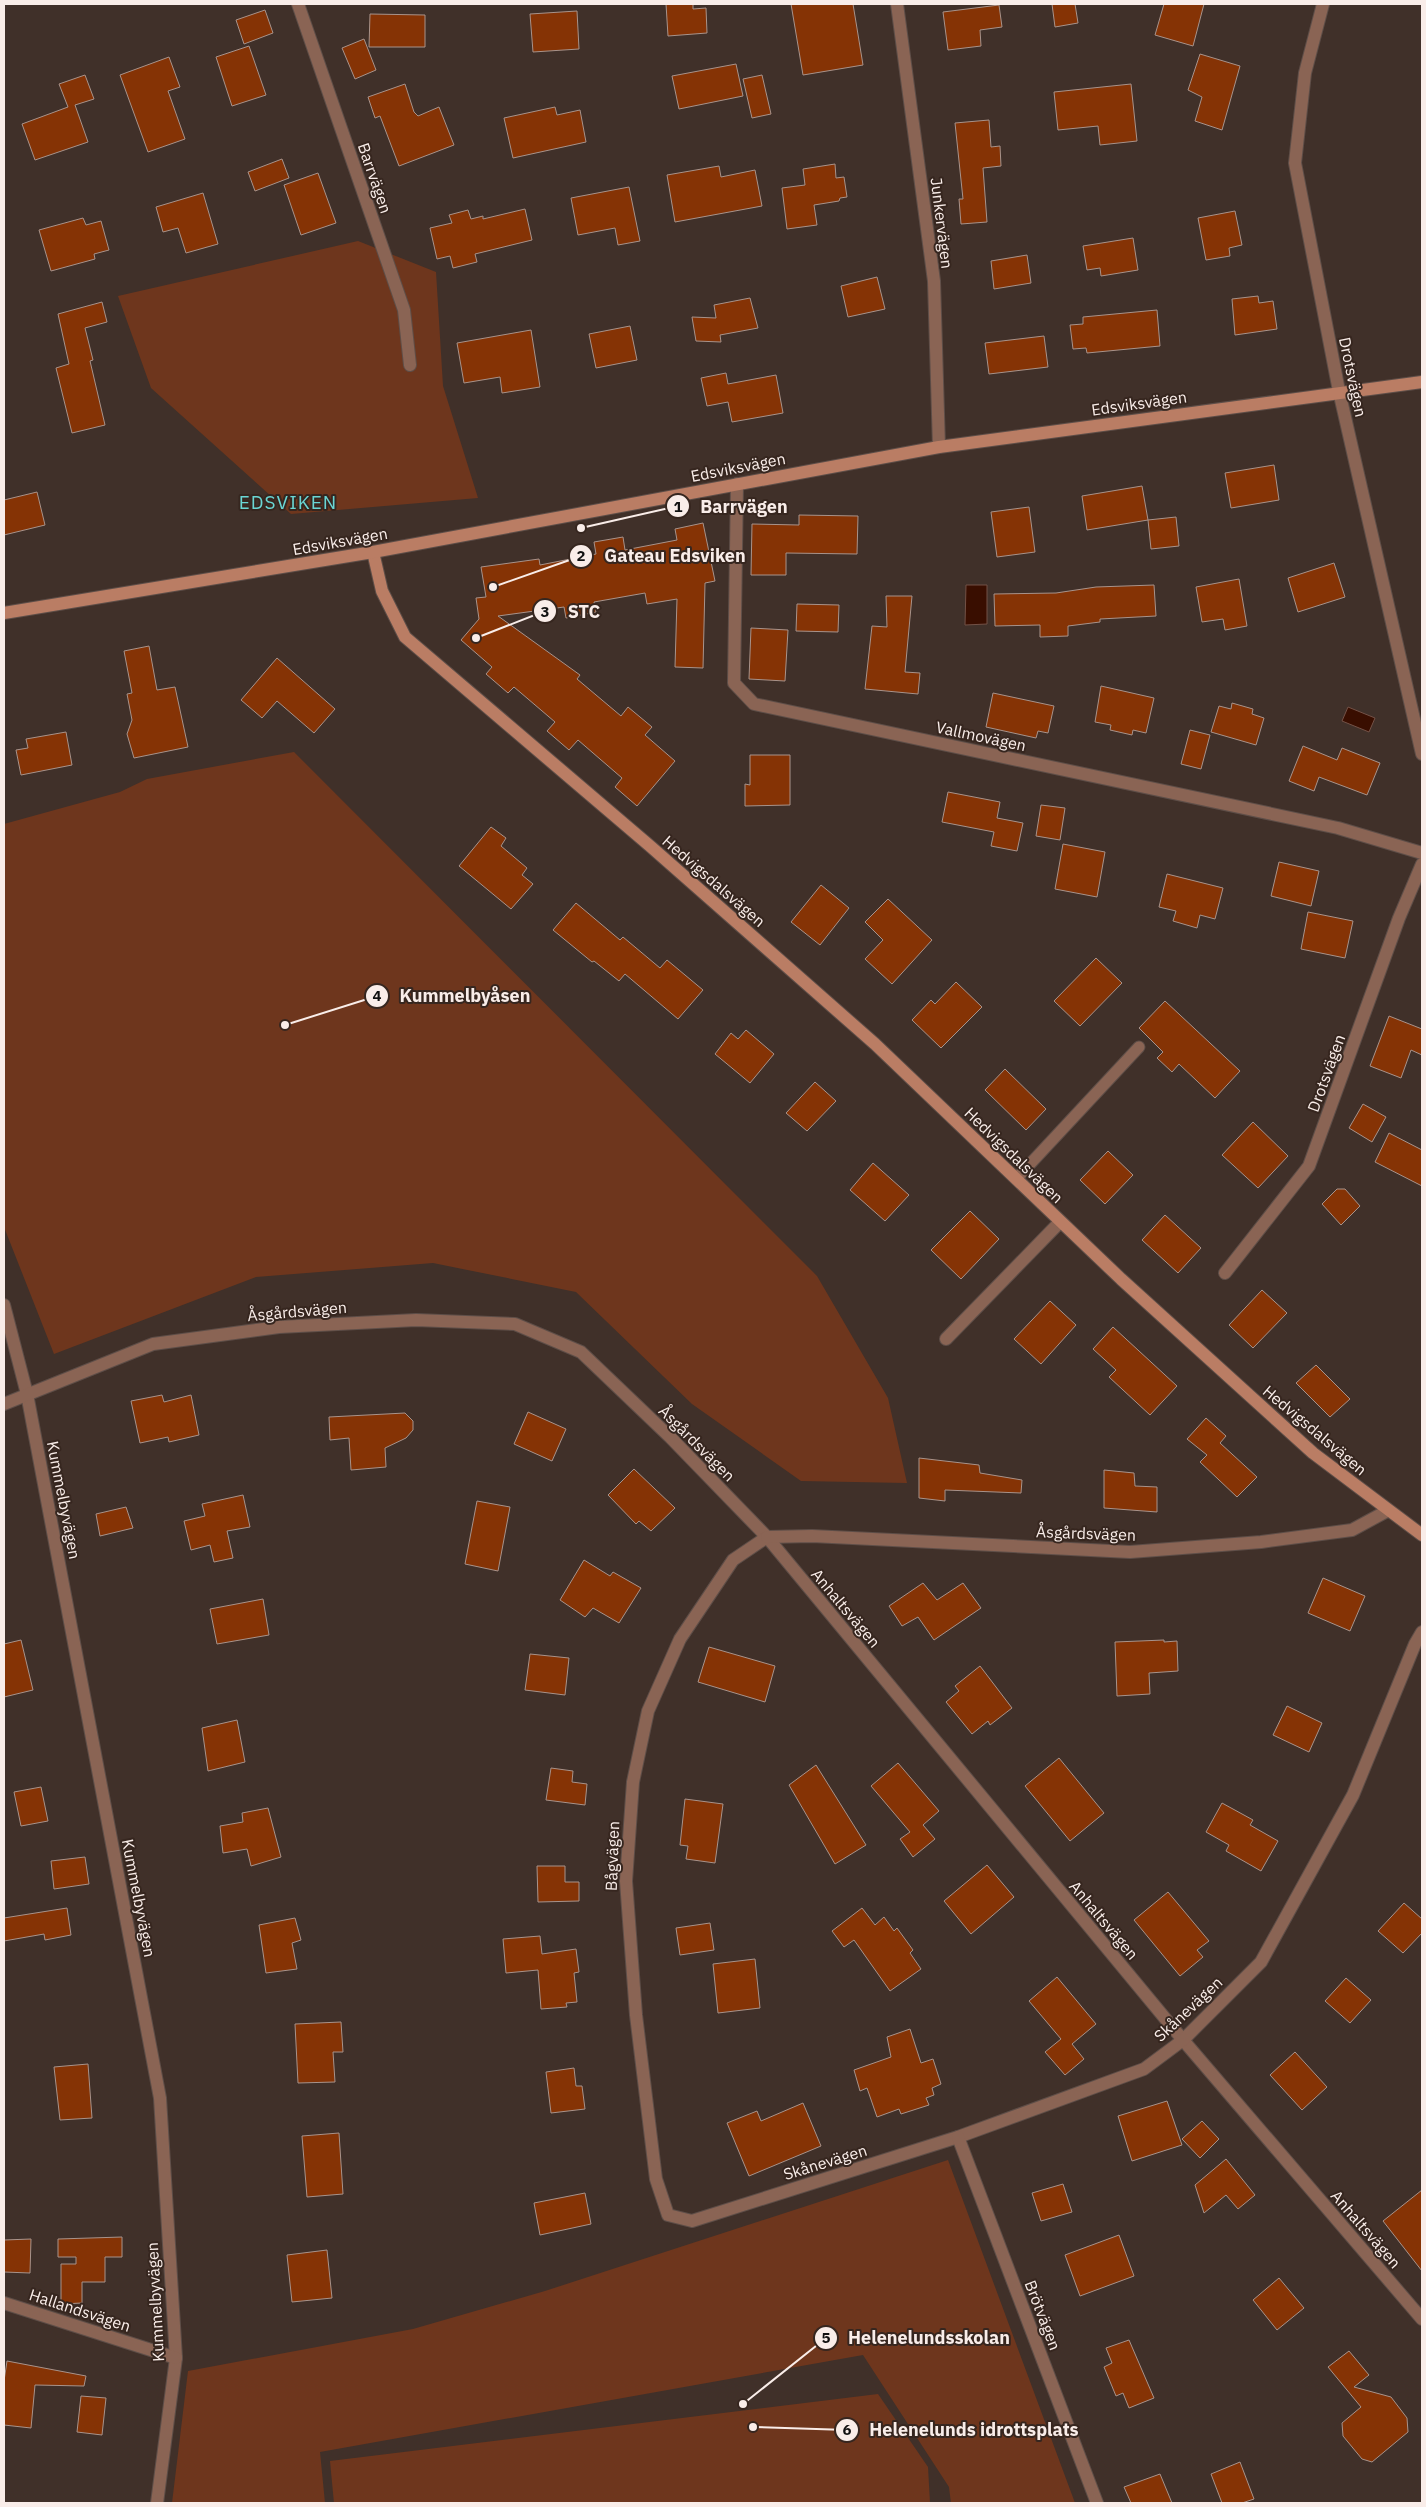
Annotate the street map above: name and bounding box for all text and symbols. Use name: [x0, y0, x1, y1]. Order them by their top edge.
street label: Barrvägen: [354, 140, 396, 216]
street label: Junkervägen: [926, 176, 958, 270]
street label: Drotsvägen: [1335, 335, 1371, 419]
street label: Edsviksvägen: [1090, 386, 1188, 420]
street label: Edsviksvägen: [689, 448, 787, 486]
district label: EDSVIKEN: [239, 490, 337, 514]
callout: Barrvägen: [666, 490, 798, 523]
text: Barrvägen: [700, 495, 788, 518]
text: 1: [673, 497, 683, 516]
street label: Edsviksvägen: [291, 523, 389, 559]
callout: Gateau Edsviken: [569, 539, 755, 572]
text: Gateau Edsviken: [604, 544, 746, 567]
text: 2: [576, 546, 586, 565]
callout: STC: [533, 595, 610, 628]
text: STC: [568, 600, 601, 623]
text: 3: [540, 602, 550, 621]
street label: Vallmovägen: [934, 717, 1028, 755]
street label: Hedvigsdalsvägen: [658, 831, 770, 931]
callout: Kummelbyåsen: [364, 980, 540, 1013]
text: Kummelbyåsen: [400, 984, 530, 1007]
text: 4: [372, 986, 382, 1005]
street label: Drotsvägen: [1303, 1031, 1349, 1115]
street label: Hedvigsdalsvägen: [960, 1103, 1068, 1207]
street label: Åsgårdsvägen: [246, 1296, 348, 1325]
street label: Hedvigsdalsvägen: [1259, 1381, 1371, 1479]
street label: Åsgårdsvägen: [655, 1400, 740, 1485]
street label: Kummelbyvägen: [43, 1439, 85, 1561]
street label: Åsgårdsvägen: [1036, 1520, 1136, 1545]
street label: Anhaltsvägen: [807, 1564, 885, 1652]
street label: Bågvägen: [601, 1821, 623, 1891]
street label: Kummelbyvägen: [118, 1837, 160, 1959]
street label: Anhaltsvägen: [1065, 1876, 1143, 1964]
street label: Skånevägen: [1150, 1972, 1226, 2046]
street label: Skånevägen: [781, 2140, 869, 2184]
street label: Anhaltsvägen: [1327, 2186, 1405, 2272]
street label: Kummelbyvägen: [142, 2242, 168, 2362]
street label: Brötvägen: [1021, 2277, 1065, 2353]
street label: Hallandsvägen: [27, 2284, 133, 2336]
callout: Helenelundsskolan: [813, 2322, 1020, 2355]
text: Helenelundsskolan: [848, 2326, 1010, 2349]
text: 5: [821, 2328, 831, 2347]
callout: Helenelunds idrottsplats: [835, 2414, 1089, 2447]
text: Helenelunds idrottsplats: [869, 2418, 1079, 2441]
text: 6: [842, 2420, 852, 2439]

